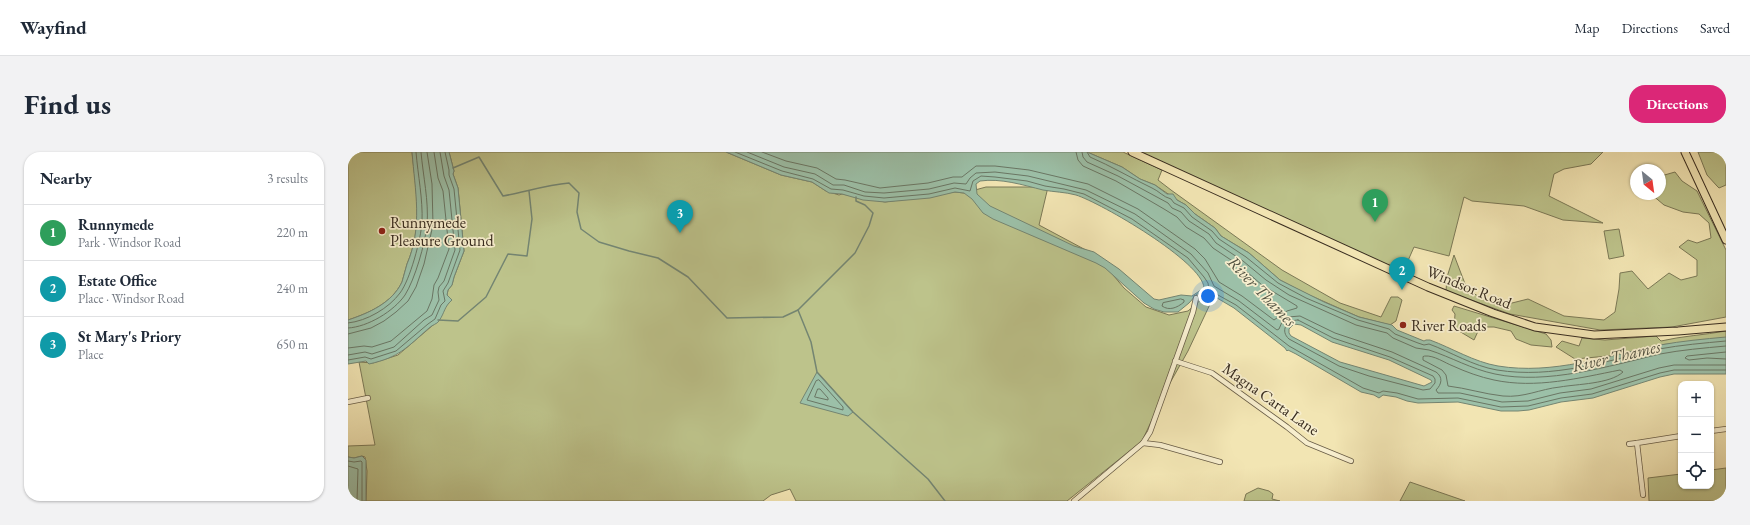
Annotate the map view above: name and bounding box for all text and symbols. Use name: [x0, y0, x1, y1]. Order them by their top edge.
text: Wayfind: [20, 15, 87, 40]
text: Map: [1574, 19, 1600, 37]
text: Directions: [1622, 19, 1678, 37]
text: Saved: [1700, 19, 1730, 37]
button: Directions: [1629, 85, 1726, 123]
text: Find us: [24, 86, 111, 122]
north arrow: [1630, 164, 1666, 200]
text: Nearby: [40, 167, 92, 189]
text: 3 results: [267, 170, 308, 187]
pin: 1: [1362, 189, 1388, 222]
pin: 3: [667, 200, 693, 233]
place label: Runnymede Pleasure Ground: [390, 212, 494, 251]
text: Runnymede: [78, 215, 154, 234]
text: 1: [50, 224, 56, 241]
text: 220 m: [277, 224, 308, 241]
marker: Runnymede Pleasure Ground: [377, 226, 387, 236]
text: Park · Windsor Road: [78, 234, 181, 251]
water label: River Thames: [1223, 251, 1301, 331]
pin: 2: [1389, 257, 1415, 290]
street label: Windsor Road: [1423, 260, 1515, 314]
text: Estate Office: [78, 271, 157, 290]
text: 2: [50, 280, 56, 297]
text: 240 m: [277, 280, 308, 297]
your location: [1198, 286, 1218, 306]
text: Place · Windsor Road: [78, 290, 184, 307]
place label: River Roads: [1411, 315, 1486, 336]
marker: River Roads: [1398, 320, 1408, 330]
text: St Mary's Priory: [78, 327, 181, 346]
water label: River Thames: [1570, 335, 1663, 377]
text: 3: [50, 336, 56, 353]
text: 650 m: [277, 336, 308, 353]
text: Place: [78, 346, 104, 363]
street label: Magna Carta Lane: [1218, 358, 1324, 440]
map controls: [1678, 381, 1714, 489]
button: +: [1678, 381, 1714, 417]
button: −: [1678, 417, 1714, 453]
button: locate: [1678, 453, 1714, 489]

